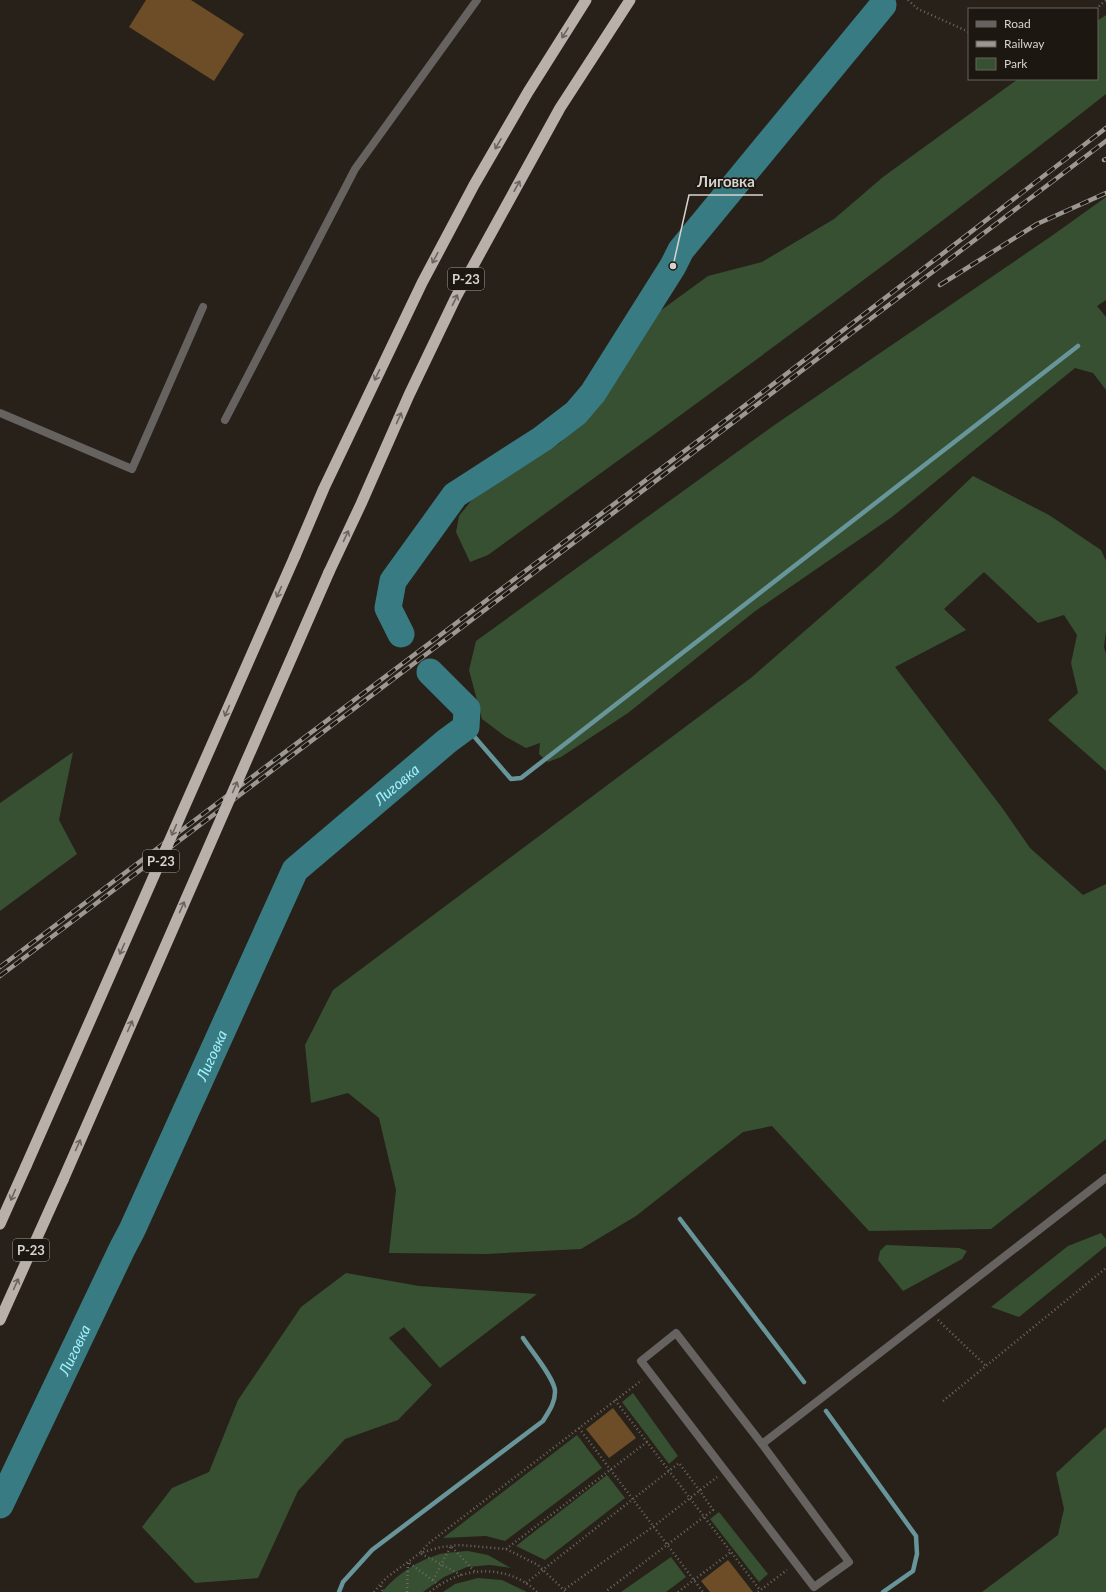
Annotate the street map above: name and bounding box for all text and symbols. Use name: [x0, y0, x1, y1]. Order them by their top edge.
legend: [968, 8, 1098, 80]
text: Road: [1004, 16, 1031, 31]
one-way arrow: [561, 27, 569, 38]
text: Railway: [1004, 36, 1045, 51]
text: Park: [1004, 56, 1028, 71]
one-way arrow: [493, 138, 501, 150]
callout: Лиговка: [689, 168, 763, 195]
text: Лиговка: [696, 172, 755, 190]
one-way arrow: [514, 180, 521, 192]
one-way arrow: [431, 252, 439, 264]
road number: Р-23: [448, 268, 484, 290]
one-way arrow: [451, 295, 459, 307]
one-way arrow: [373, 368, 381, 380]
one-way arrow: [396, 412, 403, 424]
one-way arrow: [343, 531, 350, 543]
one-way arrow: [275, 586, 282, 598]
one-way arrow: [223, 705, 230, 717]
water label: Лиговка: [369, 760, 423, 809]
one-way arrow: [231, 782, 239, 794]
one-way arrow: [170, 824, 178, 836]
road number: Р-23: [143, 850, 179, 872]
one-way arrow: [179, 901, 187, 913]
one-way arrow: [118, 942, 125, 954]
one-way arrow: [127, 1020, 135, 1032]
water label: Лиговка: [192, 1027, 231, 1084]
one-way arrow: [75, 1139, 82, 1151]
one-way arrow: [9, 1189, 16, 1201]
road number: Р-23: [13, 1239, 49, 1261]
one-way arrow: [13, 1278, 20, 1290]
water label: Лиговка: [54, 1321, 94, 1379]

